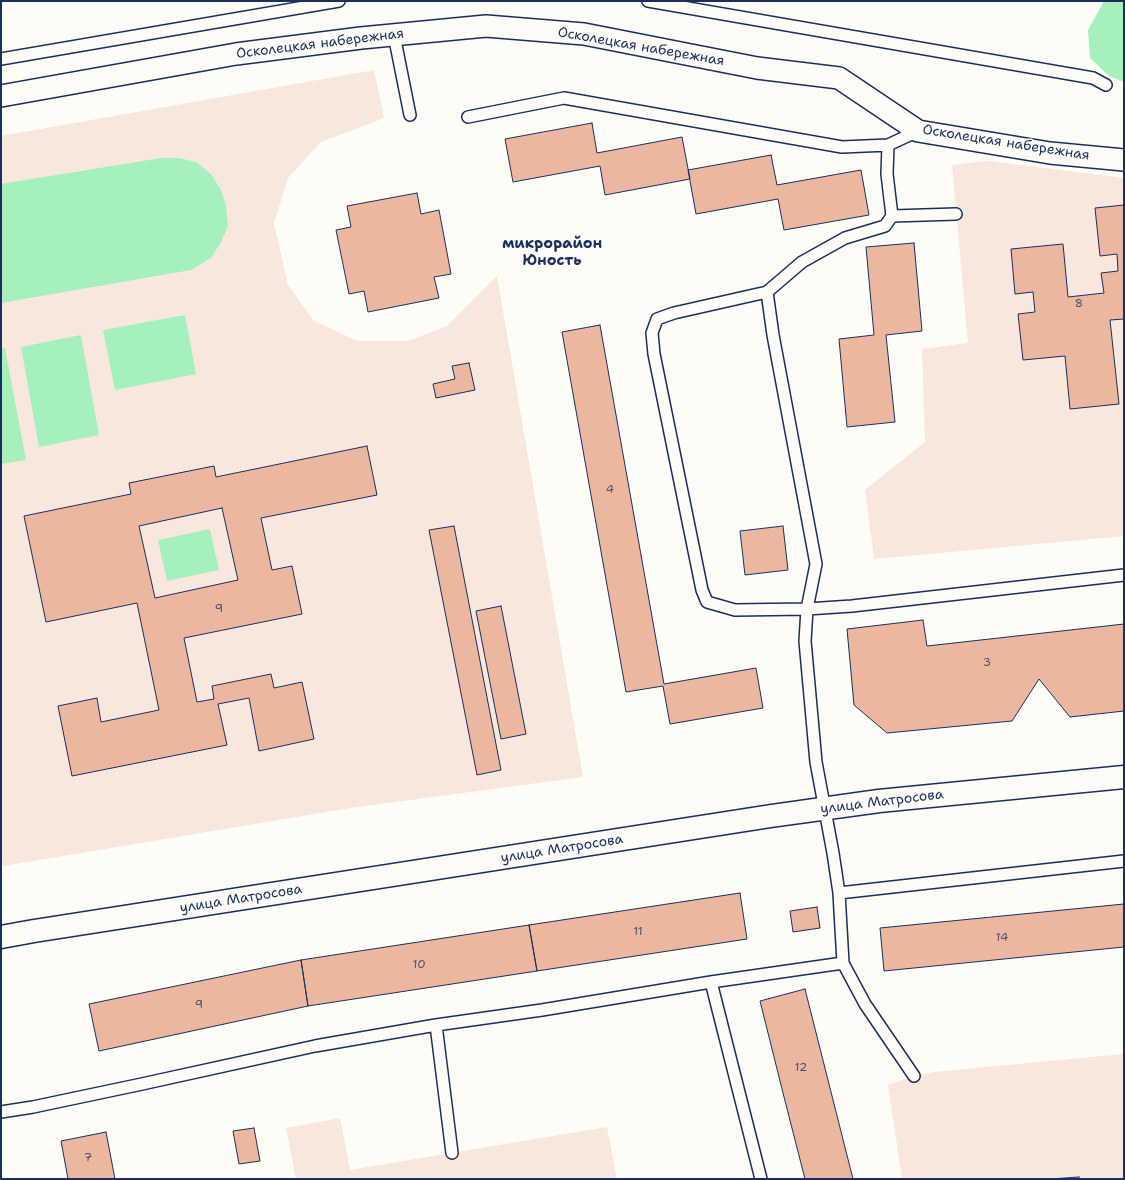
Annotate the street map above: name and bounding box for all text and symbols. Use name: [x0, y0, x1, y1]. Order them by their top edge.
street label: Осколецкая набережная: [556, 24, 726, 70]
street label: Осколецкая набережная: [235, 25, 405, 63]
street label: Осколецкая набережная: [921, 121, 1091, 165]
district label: микрорайон Юность: [502, 235, 602, 270]
house number: 8: [1075, 297, 1083, 311]
house number: 4: [606, 483, 614, 497]
house number: 9: [215, 602, 223, 616]
house number: 3: [983, 656, 991, 670]
street label: улица Матросова: [820, 786, 944, 818]
street label: улица Матросова: [500, 831, 624, 867]
street label: улица Матросова: [179, 881, 303, 917]
house number: 11: [633, 925, 643, 939]
house number: 14: [996, 931, 1008, 945]
house number: 10: [412, 958, 426, 972]
house number: 9: [195, 998, 203, 1012]
house number: 12: [795, 1061, 807, 1075]
house number: 7: [84, 1151, 92, 1165]

